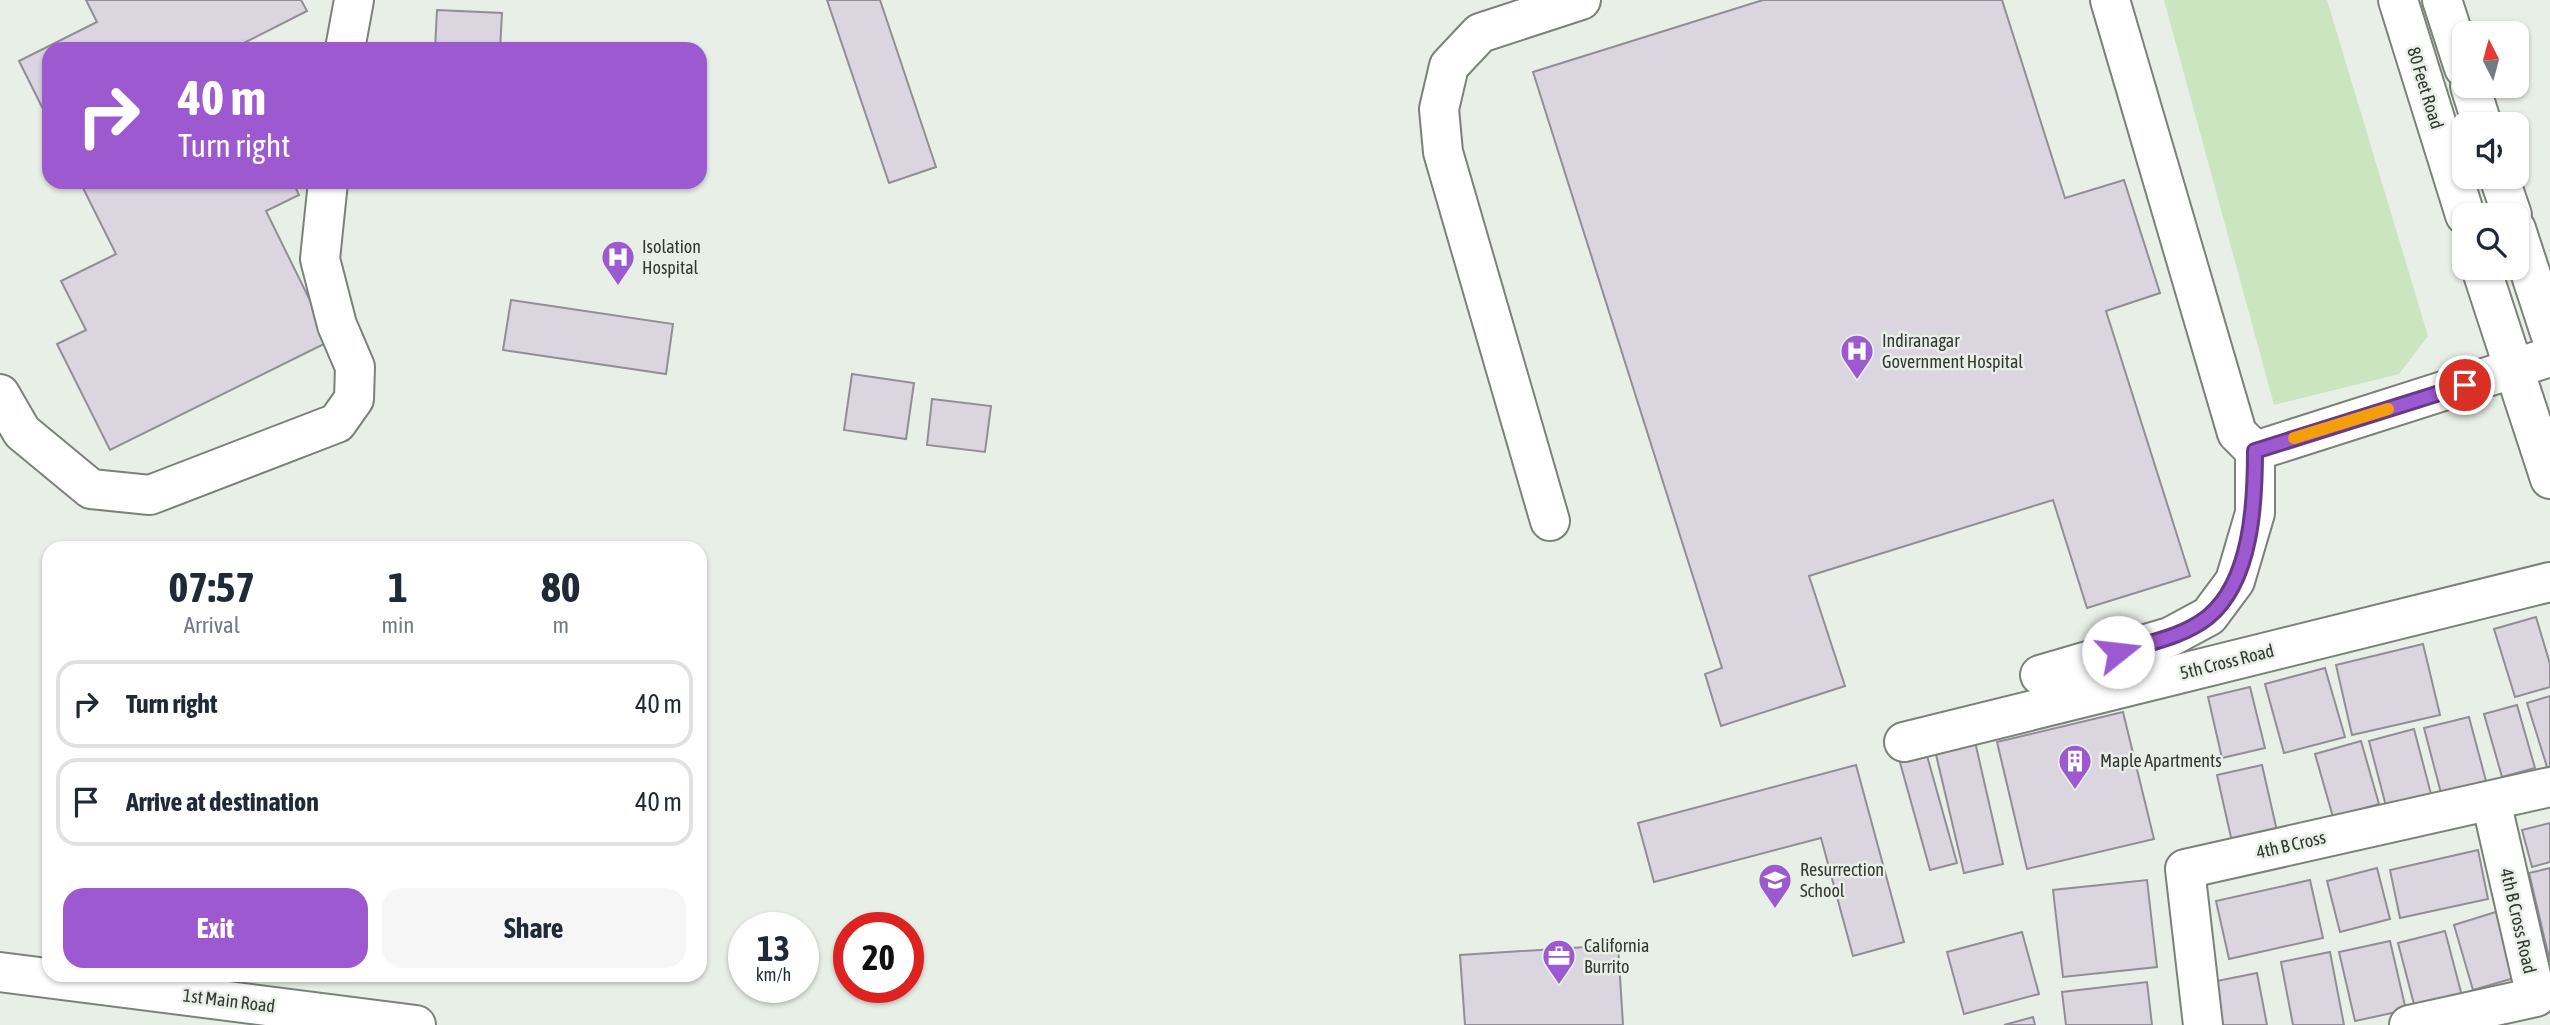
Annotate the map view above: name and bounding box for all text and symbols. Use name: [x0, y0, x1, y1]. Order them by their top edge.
north arrow: [2452, 21, 2529, 98]
map controls: [2452, 21, 2529, 280]
street label: 80 Feet Road: [2403, 44, 2448, 131]
text: 40 m: [178, 69, 266, 125]
icon: right: [63, 70, 154, 161]
button: sound: [2452, 112, 2529, 189]
text: Turn right: [178, 127, 291, 164]
button: search: [2452, 203, 2529, 280]
place label: Isolation Hospital: [642, 236, 701, 278]
hospital icon: Isolation Hospital: [599, 238, 637, 287]
place label: Indiranagar Government Hospital: [1882, 330, 2023, 372]
hospital icon: Indiranagar Government Hospital: [1838, 332, 1876, 381]
pin: [2435, 355, 2495, 415]
icon: arrive: [2446, 366, 2484, 404]
text: 07:57: [169, 563, 255, 611]
text: 1: [388, 563, 408, 611]
text: 80: [541, 563, 580, 611]
text: Arrival: [184, 612, 240, 638]
text: min: [381, 612, 414, 638]
text: m: [552, 612, 569, 638]
position arrow: [2081, 615, 2155, 689]
street label: 5th Cross Road: [2178, 640, 2276, 683]
icon: right: [67, 685, 105, 723]
text: Turn right: [126, 689, 217, 719]
text: 40 m: [635, 689, 682, 719]
building icon: Maple Apartments: [2056, 742, 2094, 791]
place label: Maple Apartments: [2100, 750, 2222, 771]
icon: arrive: [67, 783, 105, 821]
text: Arrive at destination: [126, 787, 319, 817]
text: 40 m: [635, 787, 682, 817]
street label: 4th B Cross: [2254, 826, 2328, 863]
place label: Resurrection School: [1800, 859, 1884, 901]
school or university icon: Resurrection School: [1756, 861, 1794, 910]
street label: 4th B Cross Road: [2496, 866, 2541, 976]
button: Exit: [63, 888, 368, 968]
button: Share: [382, 888, 686, 968]
speed limit sign: 20: [833, 912, 924, 1003]
text: 13: [757, 928, 790, 968]
place label: California Burrito: [1584, 935, 1649, 977]
office icon: California Burrito: [1540, 937, 1578, 986]
text: km/h: [756, 964, 791, 985]
street label: 1st Main Road: [182, 984, 276, 1017]

